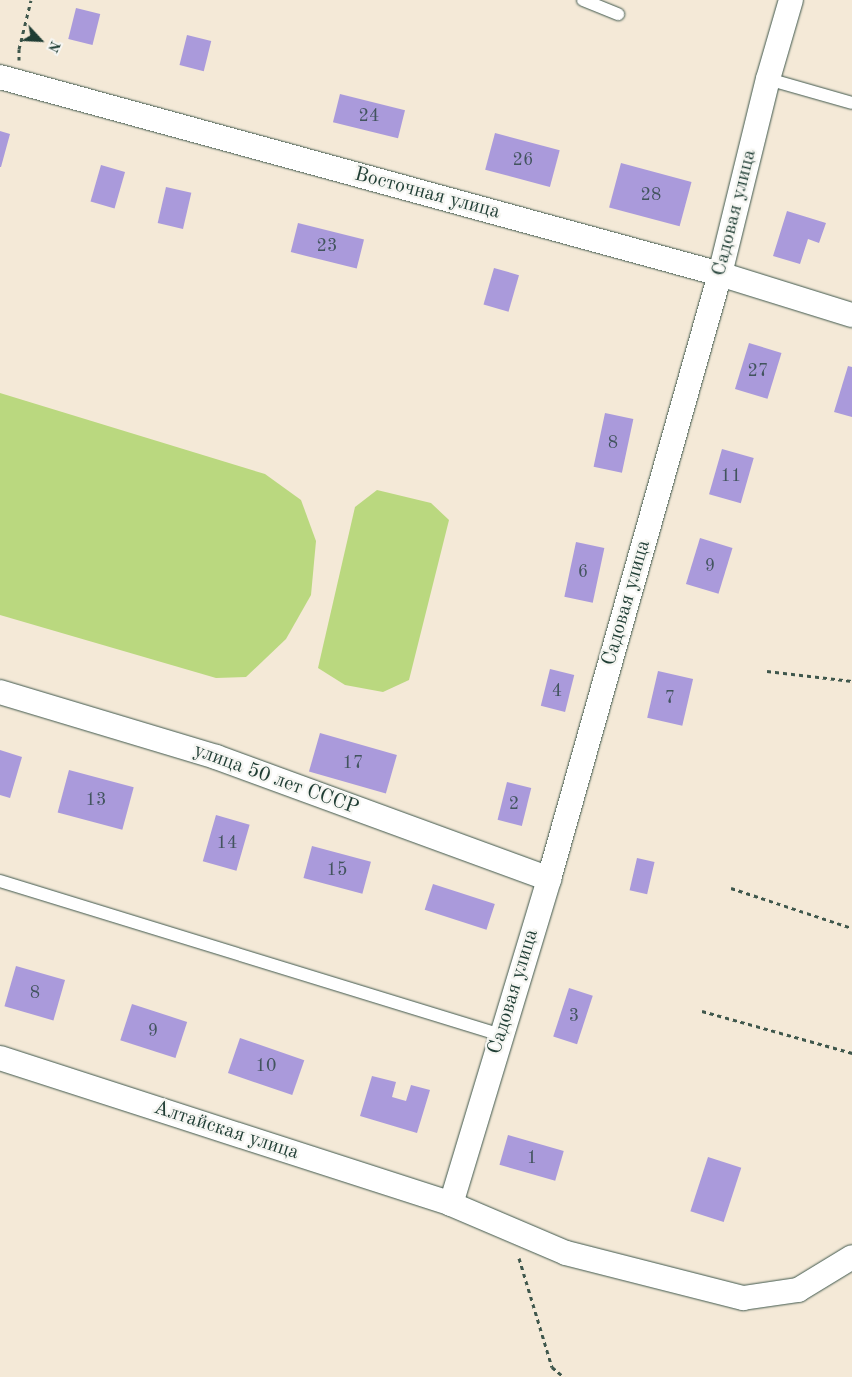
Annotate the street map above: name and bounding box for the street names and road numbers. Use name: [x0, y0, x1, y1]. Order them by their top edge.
street label: Садовая улица: [708, 147, 762, 279]
street label: Восточная улица: [352, 163, 502, 225]
street label: Садовая улица: [598, 537, 656, 669]
street label: улица 50 лет СССР: [190, 739, 362, 821]
street label: Садовая улица: [484, 927, 544, 1057]
street label: Алтайская улица: [150, 1096, 302, 1166]

